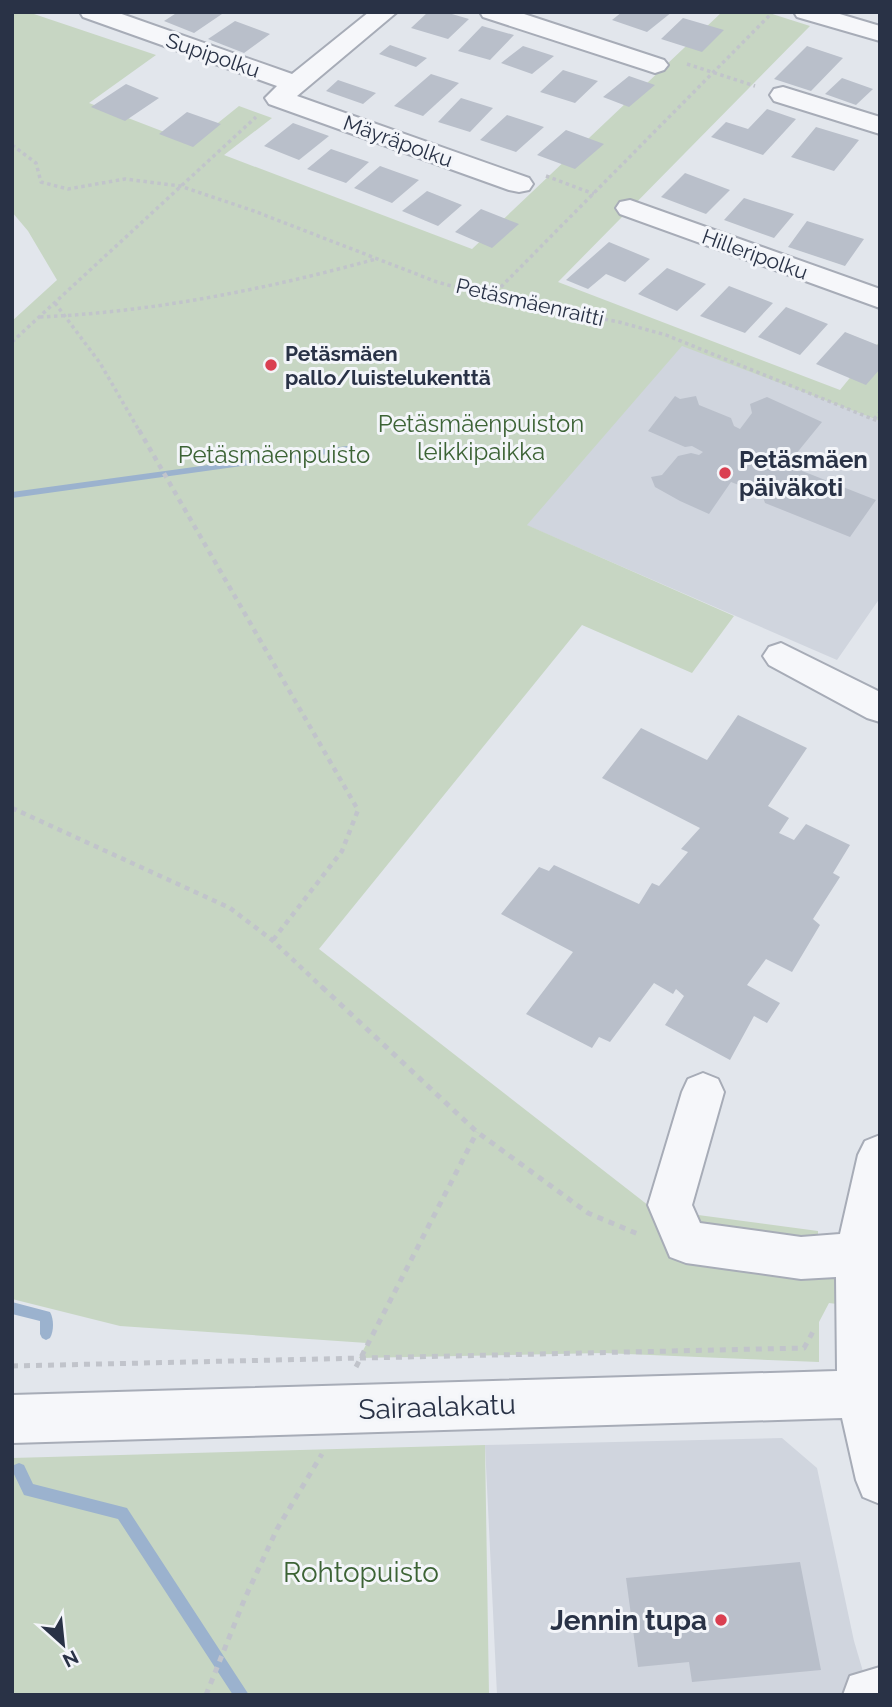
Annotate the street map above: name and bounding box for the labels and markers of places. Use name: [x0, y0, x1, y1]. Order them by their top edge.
place label: Petäsmäen pallo/luistelukenttä: [285, 341, 491, 390]
marker: Petäsmäen pallo/luistelukenttä: [263, 357, 279, 373]
place label: Petäsmäen päiväkoti: [739, 445, 868, 502]
marker: Petäsmäen päiväkoti: [717, 465, 733, 481]
place label: Jennin tupa: [550, 1604, 707, 1637]
marker: Jennin tupa: [713, 1612, 729, 1628]

